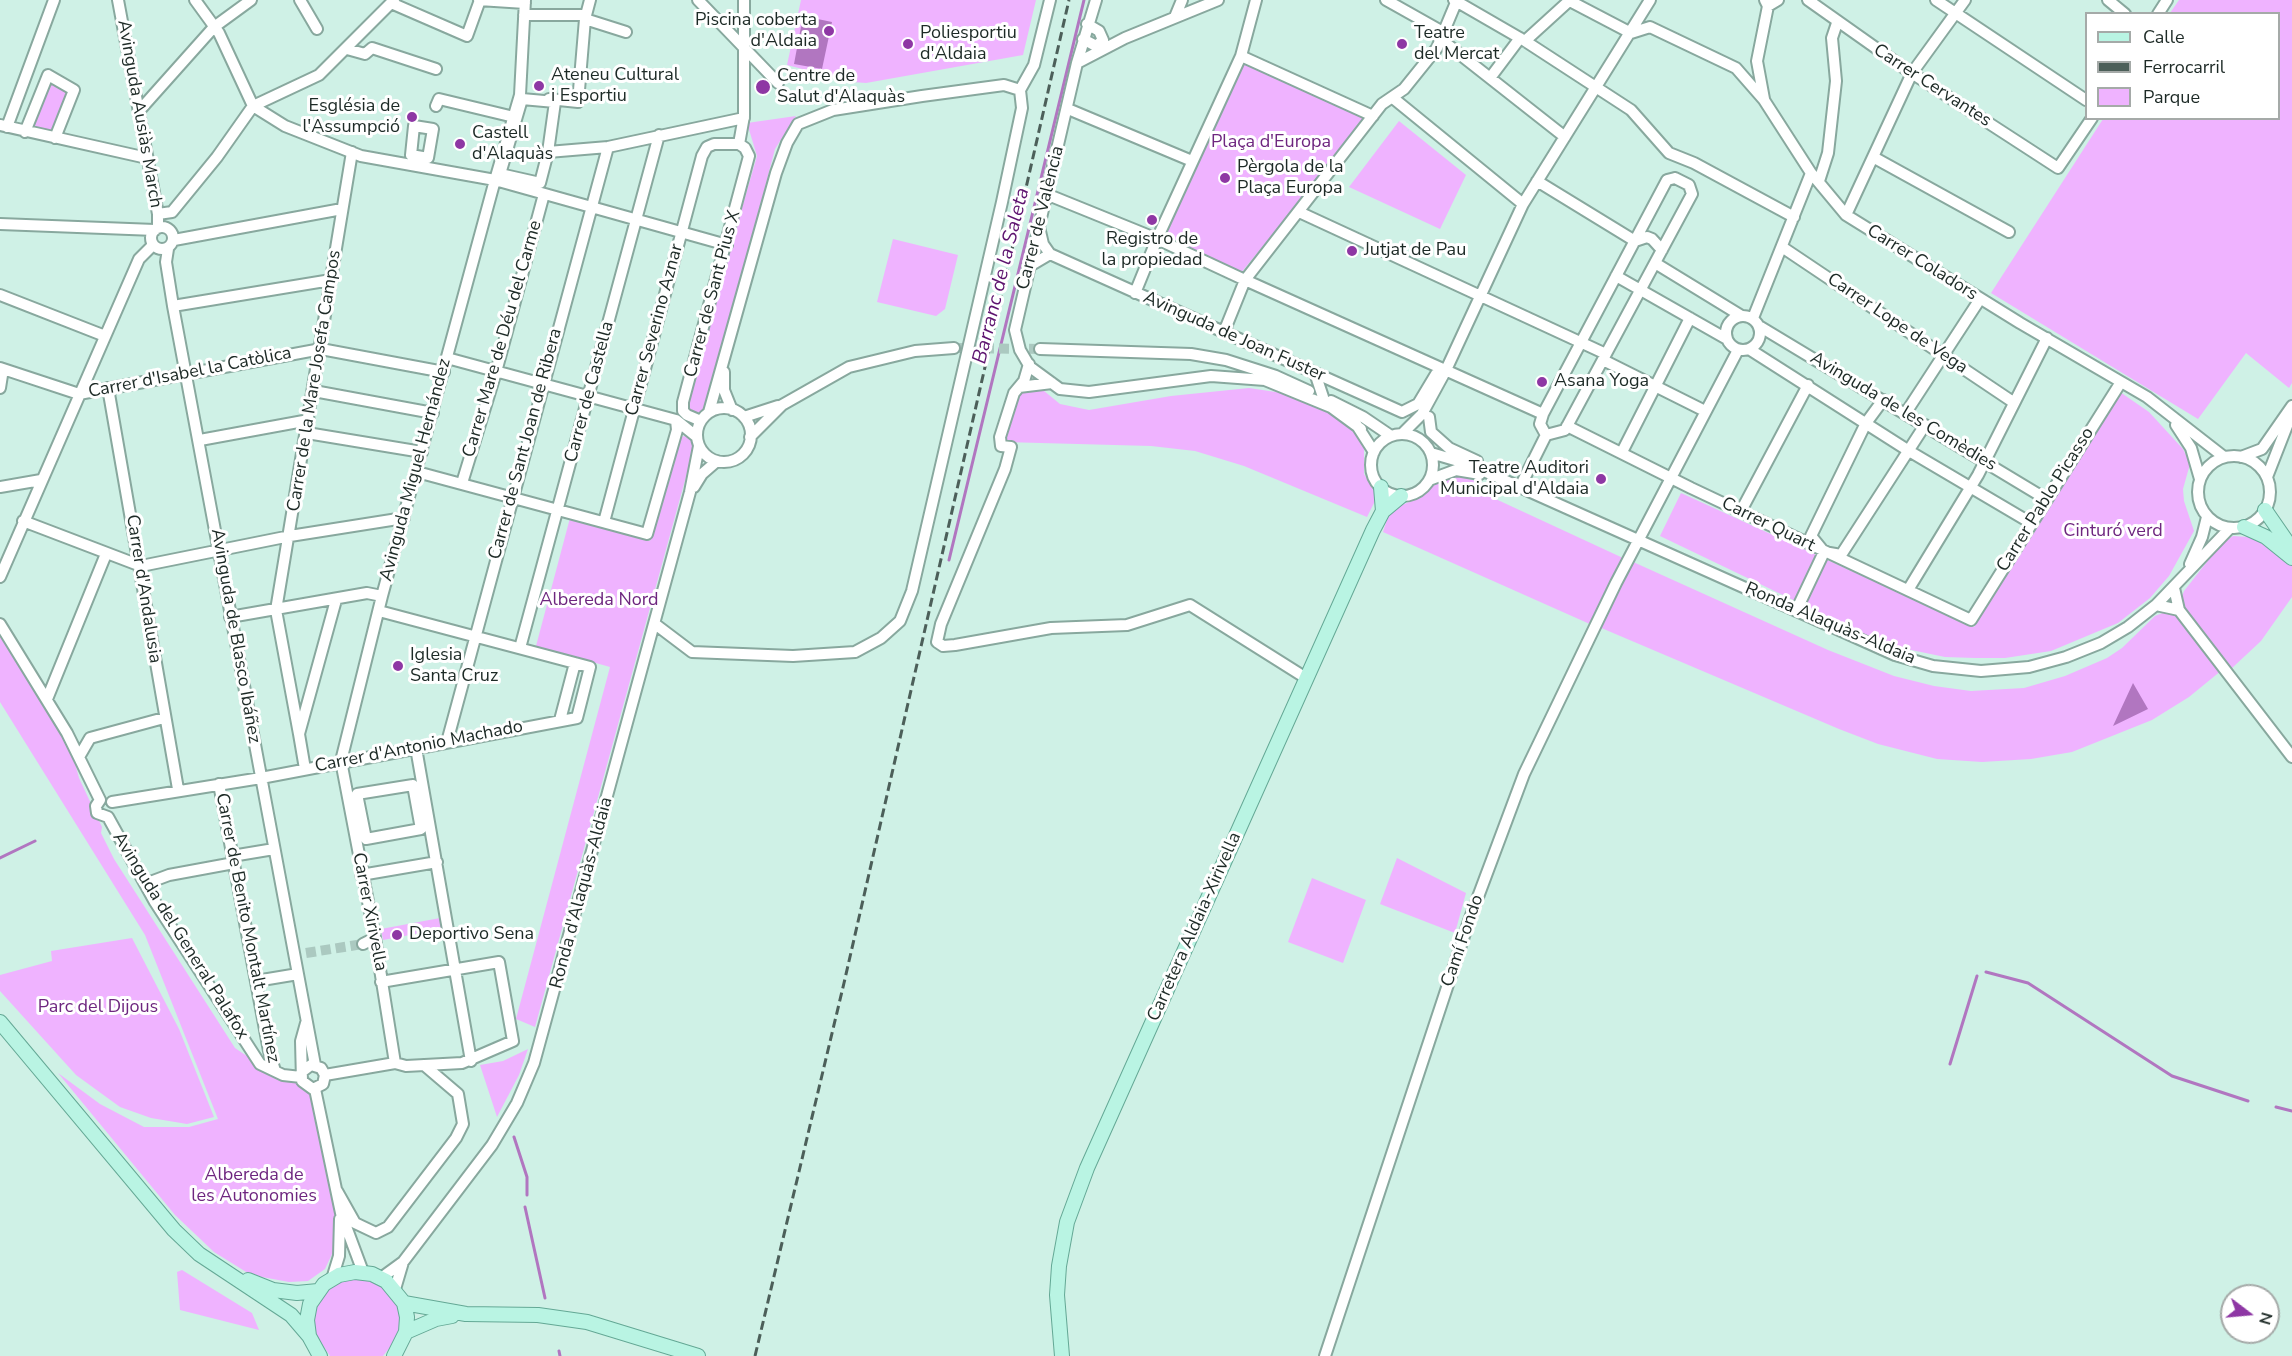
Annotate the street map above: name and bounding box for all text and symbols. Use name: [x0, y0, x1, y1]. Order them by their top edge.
place label: Piscina coberta d'Aldaia: [695, 10, 817, 52]
legend: [2085, 12, 2280, 120]
street label: Avinguda Ausiàs March: [112, 18, 166, 210]
place label: Poliesportiu d'Aldaia: [920, 23, 1017, 66]
place label: Teatre del Mercat: [1414, 23, 1499, 66]
marker: Piscina coberta d'Aldaia: [822, 24, 836, 38]
text: Calle: [2143, 25, 2185, 49]
marker: Poliesportiu d'Aldaia: [901, 37, 915, 51]
marker: Teatre del Mercat: [1395, 37, 1409, 51]
street label: Carrer Cervantes: [1869, 40, 1995, 132]
text: Ferrocarril: [2143, 55, 2225, 79]
place label: Ateneu Cultural i Esportiu: [551, 65, 679, 107]
place label: Centre de Salut d'Alaquàs: [777, 66, 905, 109]
marker: Centre de Salut d'Alaquàs: [754, 78, 772, 96]
marker: Ateneu Cultural i Esportiu: [532, 79, 546, 93]
text: Parque: [2143, 85, 2200, 109]
place label: Església de l'Assumpció: [303, 96, 400, 138]
marker: Església de l'Assumpció: [405, 110, 419, 124]
place label: Castell d'Alaquàs: [472, 123, 553, 166]
park label: Plaça d'Europa: [1211, 132, 1331, 154]
marker: Castell d'Alaquàs: [453, 137, 467, 151]
street label: Carrer de València: [1013, 144, 1069, 292]
place label: Pèrgola de la Plaça Europa: [1237, 157, 1344, 200]
marker: Pèrgola de la Plaça Europa: [1218, 171, 1232, 185]
water label: Barranc de la Saleta: [968, 185, 1036, 367]
street label: Carrer de Sant Pius X: [680, 208, 746, 380]
marker: Registro de la propiedad: [1145, 213, 1159, 227]
street label: Carrer Mare de Déu del Carme: [459, 218, 547, 460]
street label: Carrer Coladors: [1863, 220, 1981, 306]
place label: Registro de la propiedad: [1101, 229, 1203, 272]
place label: Jutjat de Pau: [1364, 240, 1466, 262]
street label: Carrer Severino Aznar: [622, 242, 688, 418]
marker: Jutjat de Pau: [1345, 244, 1359, 258]
street label: Carrer de la Mare Josefa Campos: [284, 249, 346, 513]
street label: Carrer Lope de Vega: [1823, 269, 1971, 379]
street label: Avinguda de Joan Fuster: [1140, 287, 1328, 387]
street label: Carrer de Castella: [561, 319, 619, 465]
street label: Carrer de Sant Joan de Ribera: [485, 326, 567, 562]
street label: Carrer d'Isabel la Catòlica: [87, 343, 293, 403]
street label: Avinguda de les Comèdies: [1806, 348, 2000, 476]
street label: Avinguda Miguel Hernández: [376, 356, 456, 584]
place label: Asana Yoga: [1554, 371, 1649, 393]
marker: Asana Yoga: [1535, 375, 1549, 389]
street label: Carrer Pablo Picasso: [1993, 424, 2099, 576]
place label: Teatre Auditori Municipal d'Aldaia: [1440, 458, 1589, 500]
marker: Teatre Auditori Municipal d'Aldaia: [1594, 472, 1608, 486]
street label: Carrer Quart: [1718, 493, 1818, 557]
street label: Carrer d'Andalusia: [121, 513, 165, 665]
park label: Cinturó verd: [2063, 521, 2163, 543]
street label: Avinguda de Blasco Ibáñez: [205, 527, 265, 745]
street label: Ronda Alaquàs-Aldaia: [1742, 578, 1918, 670]
park label: Albereda Nord: [539, 590, 659, 612]
place label: Iglesia Santa Cruz: [410, 645, 498, 688]
marker: Iglesia Santa Cruz: [391, 659, 405, 673]
street label: Carrer d'Antonio Machado: [313, 716, 525, 778]
street label: Carrer de Benito Montalt Martínez: [210, 791, 284, 1065]
street label: Ronda d'Alaquàs-Aldaia: [546, 795, 618, 991]
street label: Avinguda del General Palafox: [107, 828, 253, 1044]
street label: Carretera Aldaia-Xirivella: [1144, 829, 1246, 1025]
street label: Carrer Xirivella: [347, 851, 391, 973]
street label: Camí Fondo: [1437, 892, 1489, 990]
place label: Deportivo Sena: [409, 924, 534, 946]
marker: Deportivo Sena: [390, 928, 404, 942]
park label: Parc del Dijous: [38, 997, 158, 1019]
park label: Albereda de les Autonomies: [191, 1165, 317, 1208]
north arrow: [2220, 1284, 2280, 1344]
text: N: [2253, 1310, 2278, 1327]

